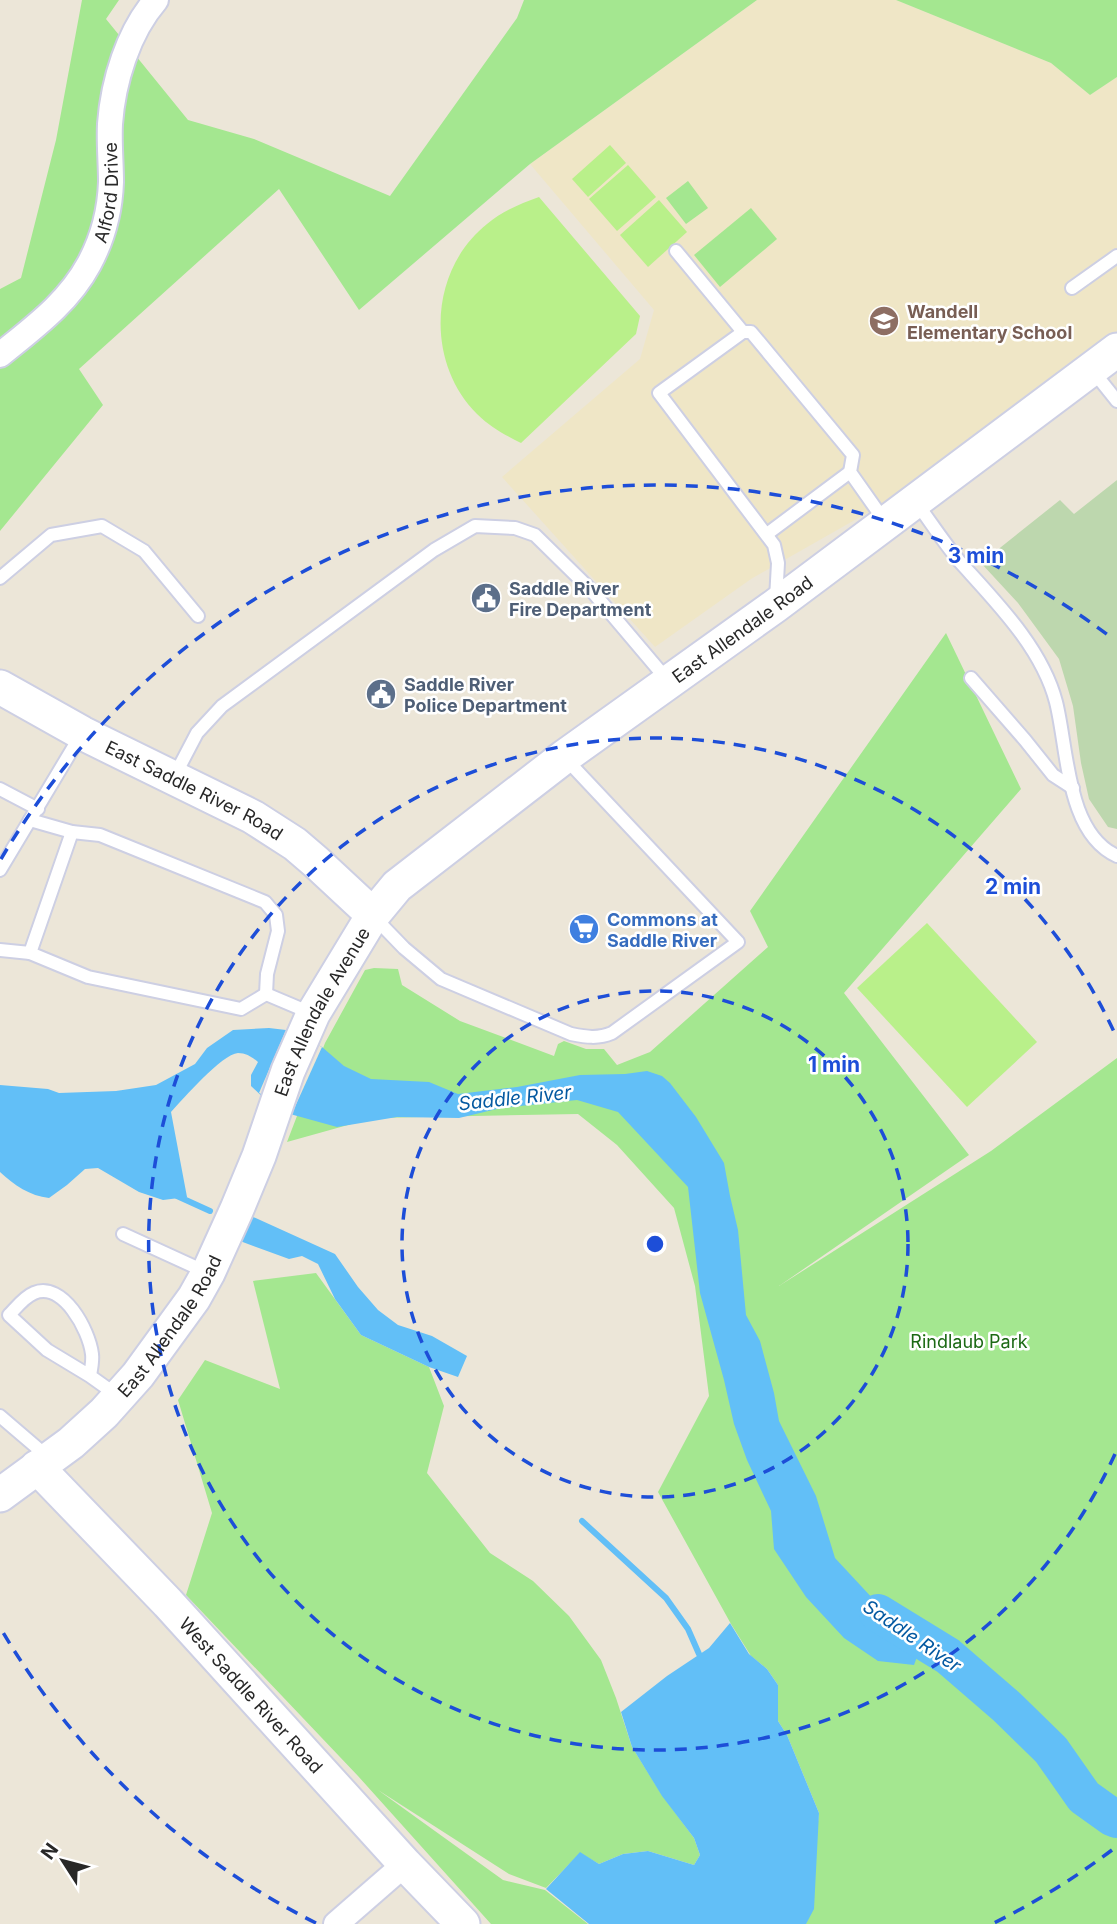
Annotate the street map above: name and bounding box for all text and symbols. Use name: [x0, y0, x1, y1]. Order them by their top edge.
street label: Alford Drive: [89, 142, 122, 245]
place label: Wandell Elementary School: [907, 301, 1072, 343]
school or university icon: Wandell Elementary School: [867, 304, 901, 338]
text: 3 min: [948, 543, 1004, 568]
street label: East Allendale Road: [668, 571, 817, 687]
place label: Saddle River Fire Department: [509, 578, 652, 620]
public building icon: Saddle River Fire Department: [469, 581, 503, 615]
place label: Saddle River Police Department: [404, 674, 567, 716]
public building icon: Saddle River Police Department: [364, 677, 398, 711]
street label: East Saddle River Road: [102, 736, 287, 844]
text: 2 min: [985, 874, 1041, 899]
place label: Commons at Saddle River: [607, 909, 718, 951]
supermarket icon: Commons at Saddle River: [567, 912, 601, 946]
street label: East Allendale Avenue: [270, 923, 374, 1099]
text: 1 min: [808, 1052, 860, 1077]
water label: Saddle River: [457, 1081, 573, 1115]
centre of rings: [643, 1232, 667, 1256]
street label: East Allendale Road: [113, 1252, 225, 1401]
park label: Rindlaub Park: [910, 1331, 1028, 1352]
water label: Saddle River: [859, 1595, 966, 1678]
street label: West Saddle River Road: [175, 1613, 327, 1777]
north arrow: [28, 1826, 98, 1896]
text: N: [36, 1839, 63, 1864]

